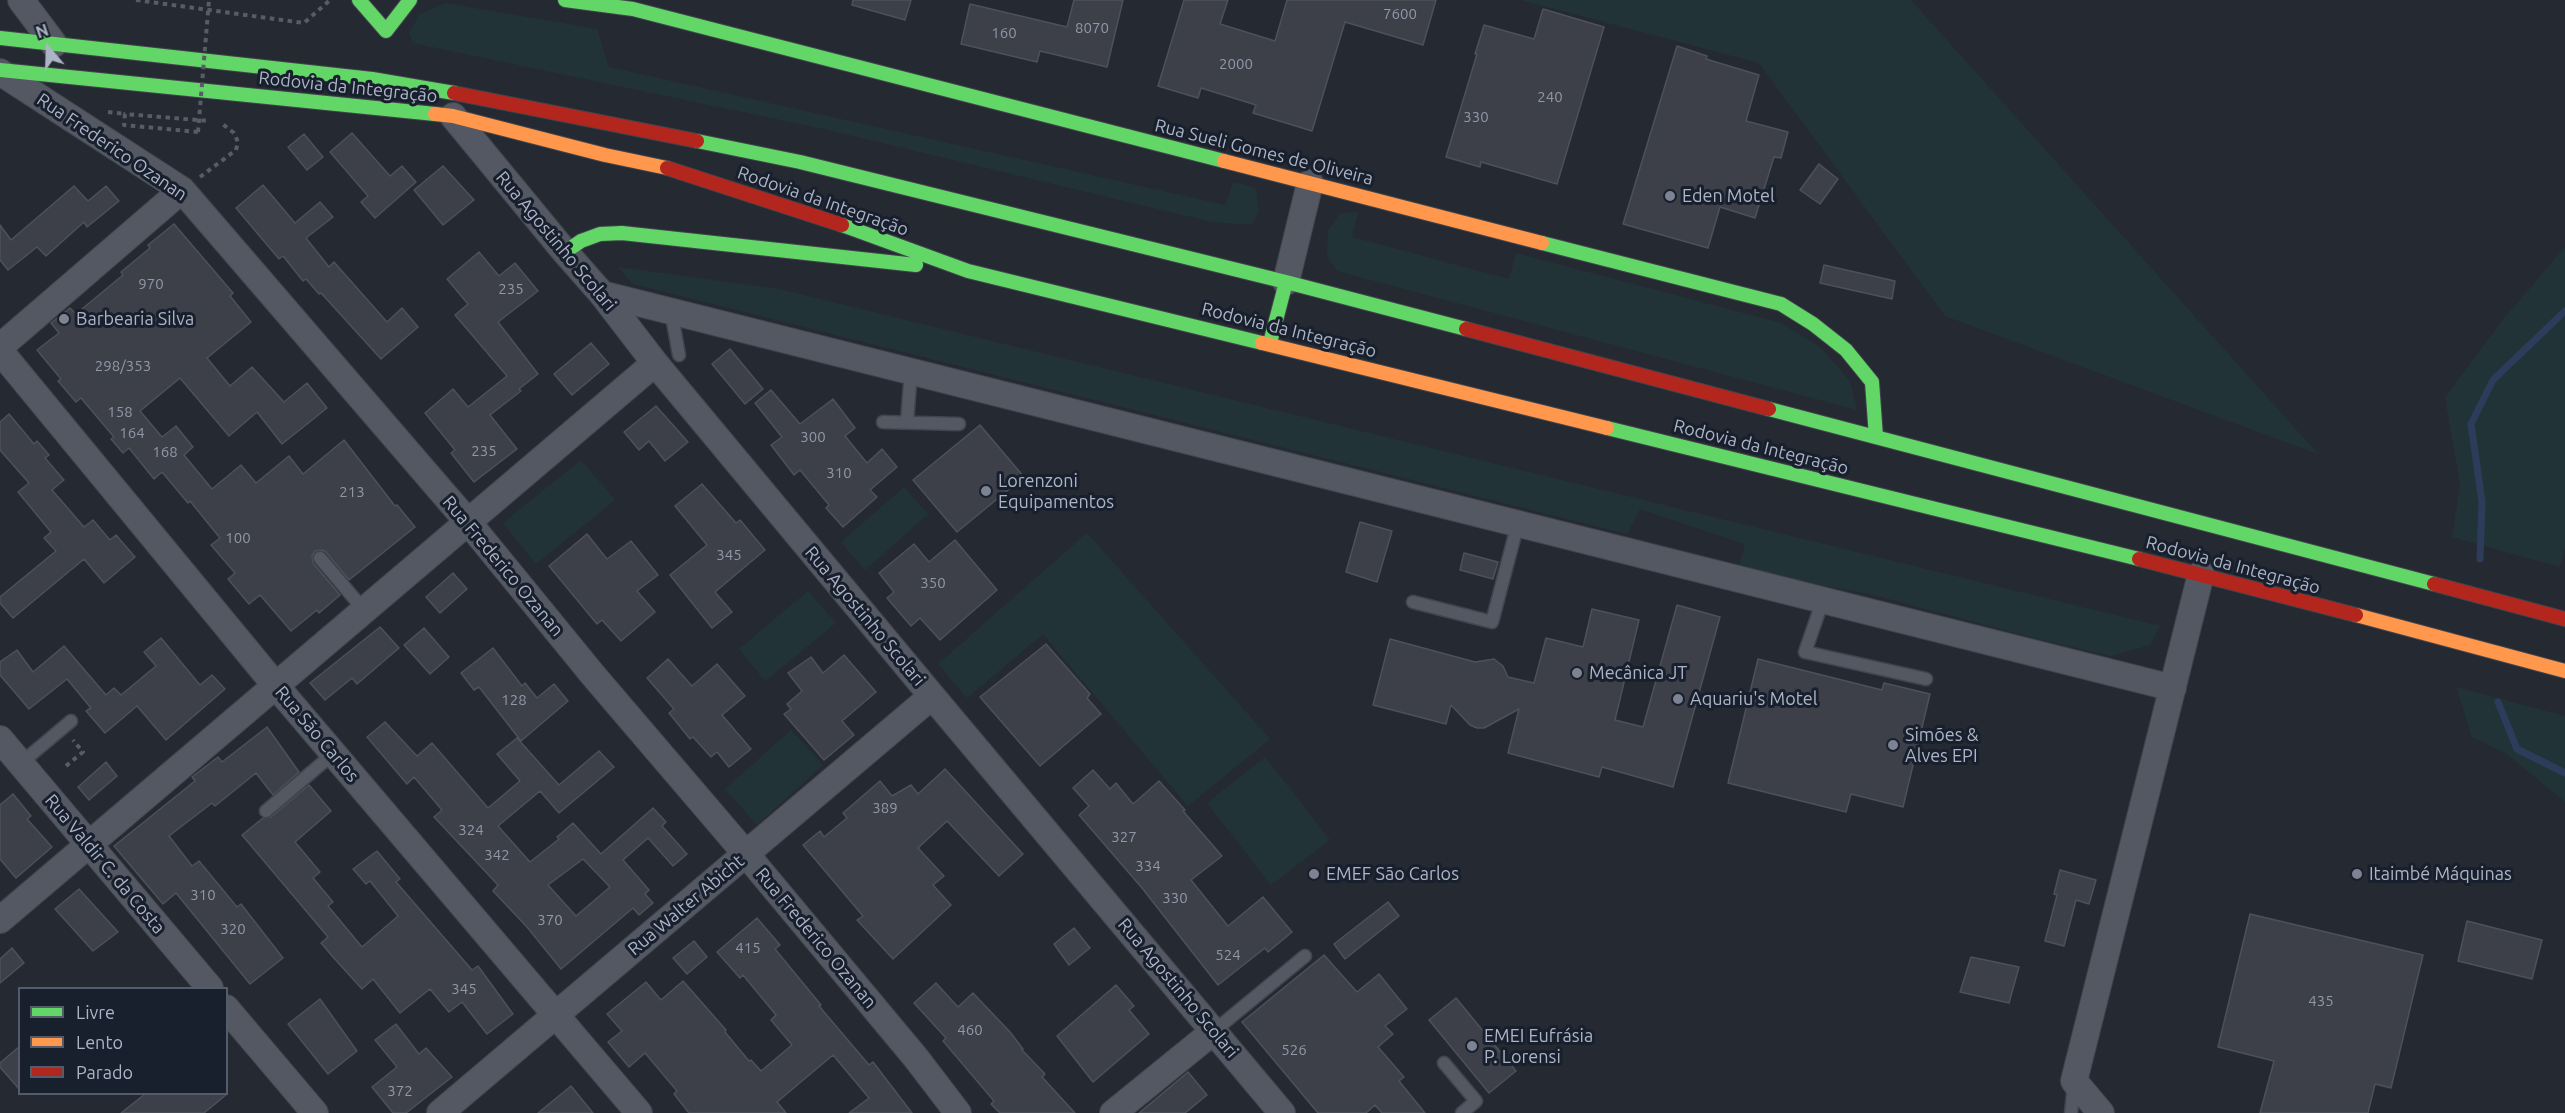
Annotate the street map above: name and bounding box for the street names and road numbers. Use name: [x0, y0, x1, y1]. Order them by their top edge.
street label: Rodovia da Integração: [258, 67, 438, 107]
street label: Rua Frederico Ozanan: [33, 89, 191, 205]
street label: Rua Sueli Gomes de Oliveira: [1153, 114, 1375, 190]
street label: Rodovia da Integração: [735, 162, 911, 240]
street label: Rua Agostinho Scolari: [491, 167, 621, 315]
street label: Rodovia da Integração: [1199, 298, 1379, 362]
street label: Rodovia da Integração: [1671, 415, 1851, 479]
street label: Rua Frederico Ozanan: [438, 491, 568, 641]
street label: Rodovia da Integração: [2143, 531, 2323, 599]
street label: Rua Agostinho Scolari: [800, 542, 930, 690]
street label: Rua São Carlos: [271, 682, 363, 786]
street label: Rua Valdir C. da Costa: [40, 790, 170, 938]
street label: Rua Walter Abicht: [623, 850, 749, 960]
street label: Rua Frederico Ozanan: [751, 863, 881, 1013]
street label: Rua Agostinho Scolari: [1113, 914, 1243, 1062]

